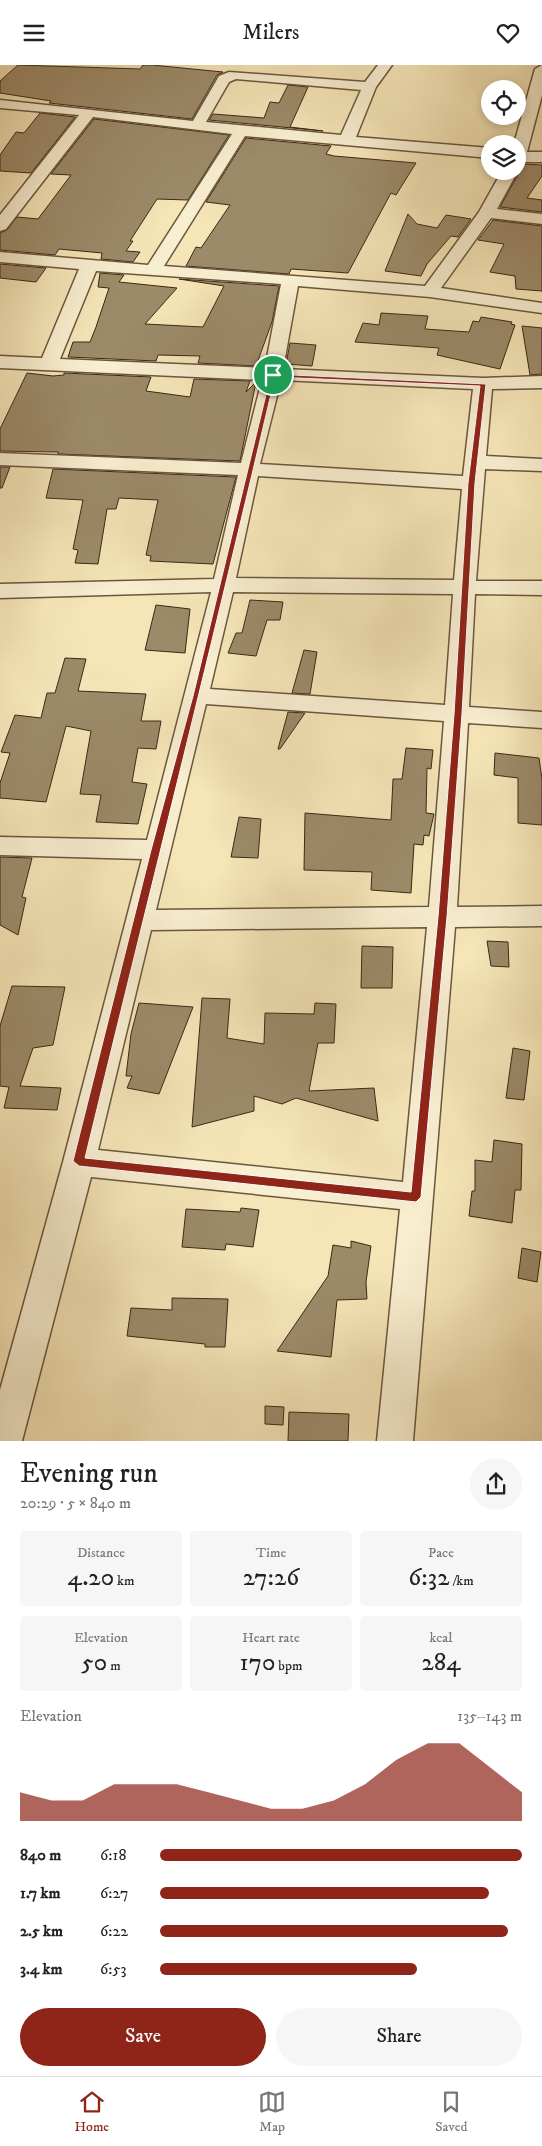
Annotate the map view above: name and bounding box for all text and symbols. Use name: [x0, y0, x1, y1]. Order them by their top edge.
icon: menu: [20, 19, 48, 47]
text: Milers: [243, 19, 299, 46]
icon: heart: [494, 19, 522, 47]
map controls: [481, 80, 526, 180]
button: locate: [481, 80, 526, 125]
button: layers: [481, 135, 526, 180]
pin: [252, 354, 294, 396]
icon: arrive: [259, 361, 287, 389]
text: Evening run: [20, 1456, 158, 1491]
button: share: [470, 1458, 522, 1510]
text: 20:29 · 5 × 840 m: [20, 1493, 131, 1513]
text: Distance: [77, 1544, 125, 1562]
text: Time: [256, 1544, 286, 1562]
text: Pace: [428, 1544, 454, 1562]
text: 4.20: [67, 1562, 114, 1593]
text: 27:26: [243, 1562, 299, 1593]
text: 6:32: [408, 1562, 449, 1593]
text: km: [114, 1572, 135, 1590]
text: /km: [449, 1572, 474, 1590]
text: Elevation: [74, 1629, 128, 1647]
text: Heart rate: [242, 1629, 300, 1647]
text: kcal: [430, 1629, 452, 1647]
text: 50: [81, 1647, 107, 1678]
text: 170: [240, 1647, 275, 1678]
text: 284: [421, 1647, 461, 1678]
text: m: [107, 1657, 121, 1675]
text: bpm: [275, 1657, 302, 1675]
text: Elevation: [20, 1706, 82, 1726]
text: 135–143 m: [457, 1706, 522, 1726]
text: 840 m: [20, 1845, 61, 1865]
text: 6:18: [100, 1845, 126, 1865]
text: 1.7 km: [20, 1883, 61, 1903]
text: 6:27: [100, 1883, 128, 1903]
text: 2.5 km: [20, 1921, 63, 1941]
text: 6:22: [100, 1921, 128, 1941]
text: 3.4 km: [20, 1959, 63, 1979]
text: 6:53: [100, 1959, 126, 1979]
button: Save: [20, 2008, 266, 2066]
button: Share: [276, 2008, 522, 2066]
tab: Home: [75, 2088, 109, 2136]
tab: Map: [258, 2088, 286, 2136]
tab: Saved: [435, 2088, 467, 2136]

